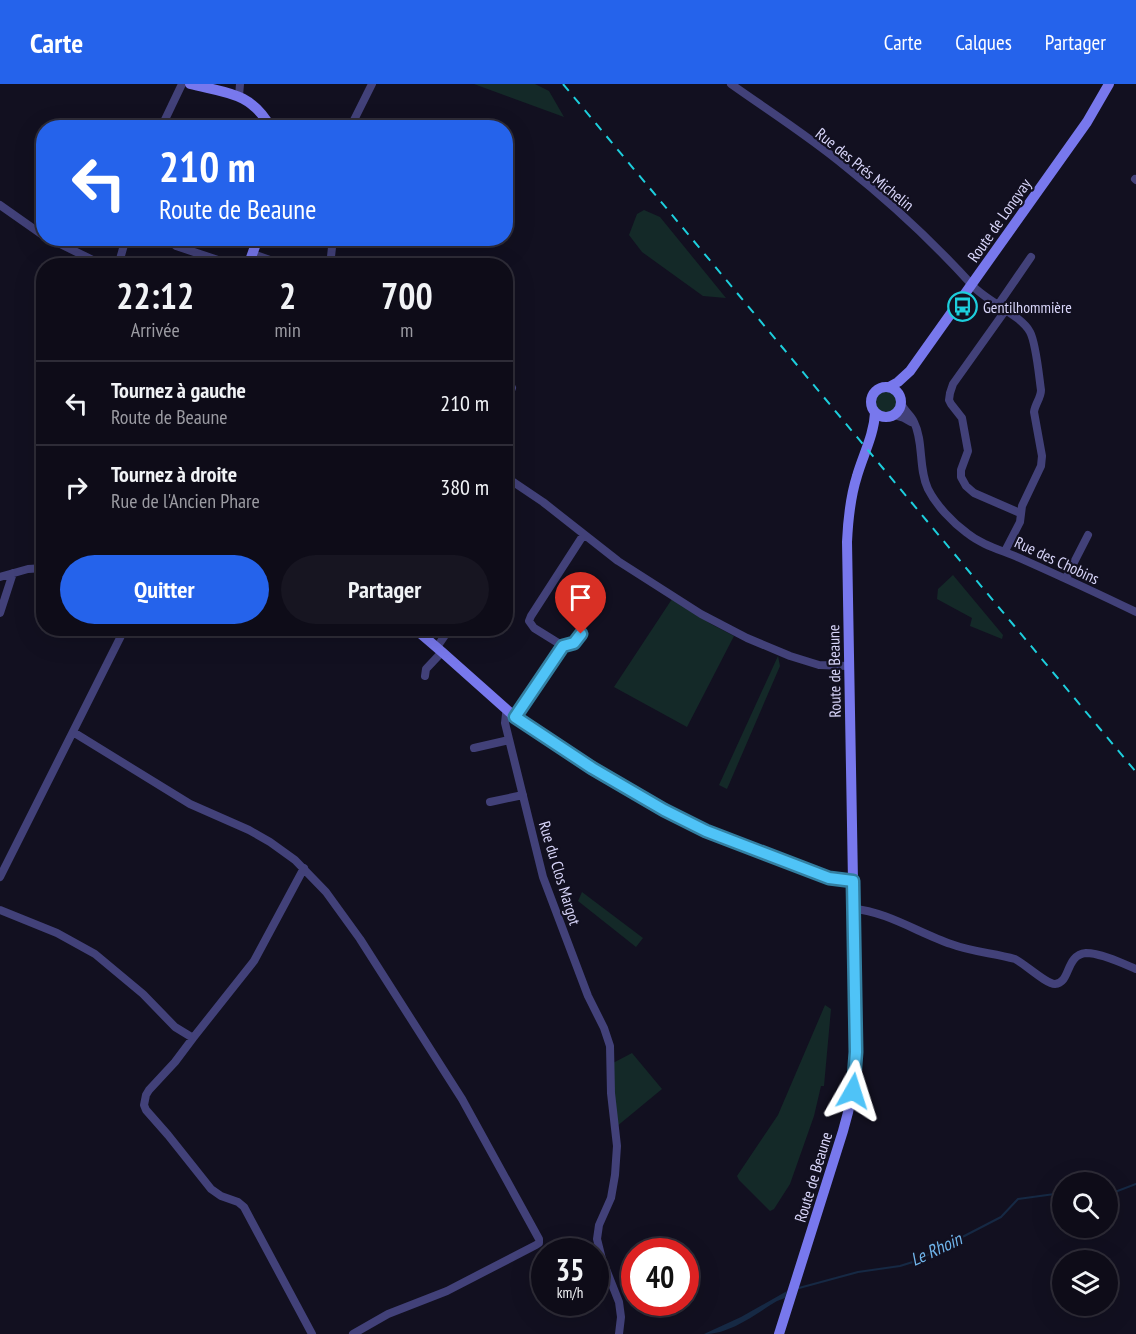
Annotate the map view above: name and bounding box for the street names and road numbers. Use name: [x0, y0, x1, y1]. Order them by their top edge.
street label: Rue des Prés Michelin: [812, 123, 918, 215]
street label: Route de Longvay: [963, 174, 1035, 266]
street label: Rue des Chobins: [1011, 532, 1103, 588]
street label: Route de Beaune: [823, 624, 845, 718]
street label: Rue du Clos Margot: [535, 819, 586, 928]
street label: Route de Beaune: [790, 1129, 836, 1225]

